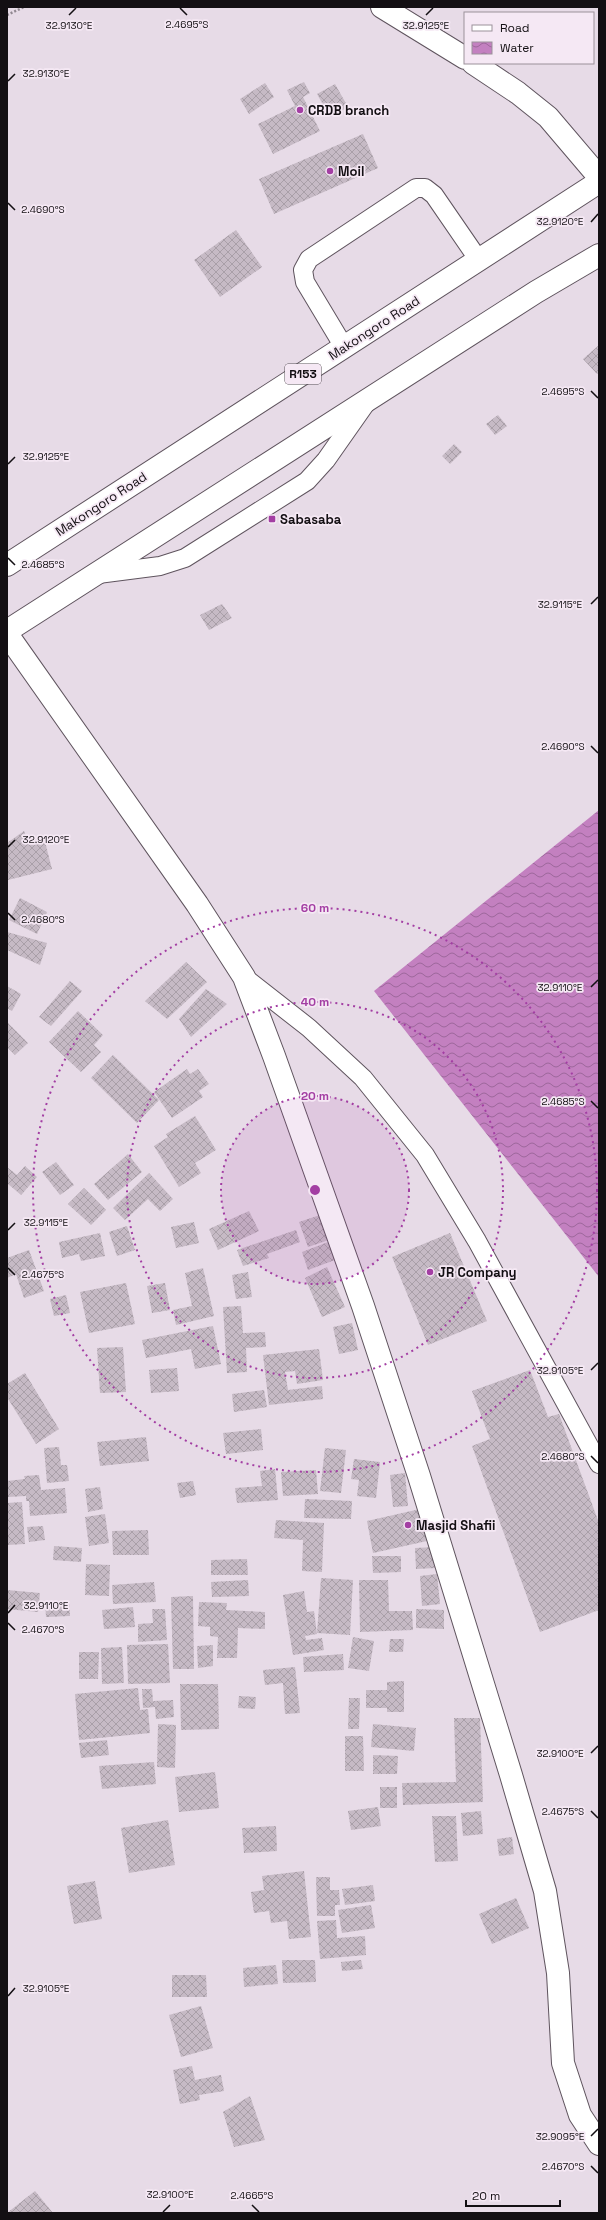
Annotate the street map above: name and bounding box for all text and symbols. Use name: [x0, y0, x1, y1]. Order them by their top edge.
legend: [464, 12, 594, 64]
text: 2.4695°S: [166, 18, 208, 31]
text: 32.9130°E: [46, 19, 93, 32]
text: 32.9125°E: [403, 19, 450, 32]
text: Road: [500, 20, 529, 36]
text: Water: [500, 40, 534, 56]
text: 32.9130°E: [23, 67, 70, 80]
place label: CRDB branch: [308, 102, 389, 119]
marker: CRDB branch: [295, 105, 305, 115]
place label: Moil: [338, 163, 364, 180]
marker: Moil: [325, 166, 335, 176]
text: 2.4690°S: [21, 203, 65, 216]
text: 32.9120°E: [537, 215, 584, 228]
street label: Makongoro Road: [325, 292, 423, 364]
road number: R153: [285, 364, 321, 384]
text: 2.4695°S: [542, 385, 584, 398]
text: 32.9125°E: [23, 450, 70, 463]
street label: Makongoro Road: [52, 468, 150, 540]
place label: Sabasaba: [280, 511, 342, 528]
marker: Sabasaba: [267, 514, 277, 524]
text: 2.4685°S: [21, 558, 65, 571]
text: 32.9115°E: [538, 598, 583, 611]
text: 2.4690°S: [541, 740, 585, 753]
text: 32.9120°E: [23, 833, 70, 846]
text: 60 m: [301, 900, 329, 916]
text: 2.4680°S: [21, 913, 65, 926]
text: 32.9110°E: [538, 981, 583, 994]
text: 40 m: [301, 994, 329, 1010]
text: 20 m: [301, 1088, 329, 1104]
text: 2.4685°S: [541, 1095, 585, 1108]
centre of rings: [308, 1183, 322, 1197]
text: 32.9115°E: [24, 1216, 69, 1229]
place label: JR Company: [438, 1264, 517, 1281]
marker: JR Company: [425, 1267, 435, 1277]
text: 2.4675°S: [22, 1268, 64, 1281]
text: 32.9105°E: [537, 1364, 584, 1377]
text: 2.4680°S: [541, 1450, 585, 1463]
place label: Masjid Shafii: [416, 1517, 495, 1534]
marker: Masjid Shafii: [403, 1520, 413, 1530]
text: 32.9110°E: [24, 1599, 69, 1612]
text: 2.4670°S: [22, 1623, 64, 1636]
text: 32.9100°E: [536, 1747, 584, 1760]
text: 2.4675°S: [542, 1805, 584, 1818]
text: 32.9105°E: [23, 1982, 70, 1995]
text: 32.9095°E: [536, 2130, 585, 2143]
text: 2.4670°S: [542, 2160, 584, 2173]
scale bar: [466, 2182, 560, 2208]
text: 32.9100°E: [146, 2188, 194, 2201]
text: 20 m: [472, 2188, 500, 2204]
text: 2.4665°S: [231, 2189, 273, 2202]

